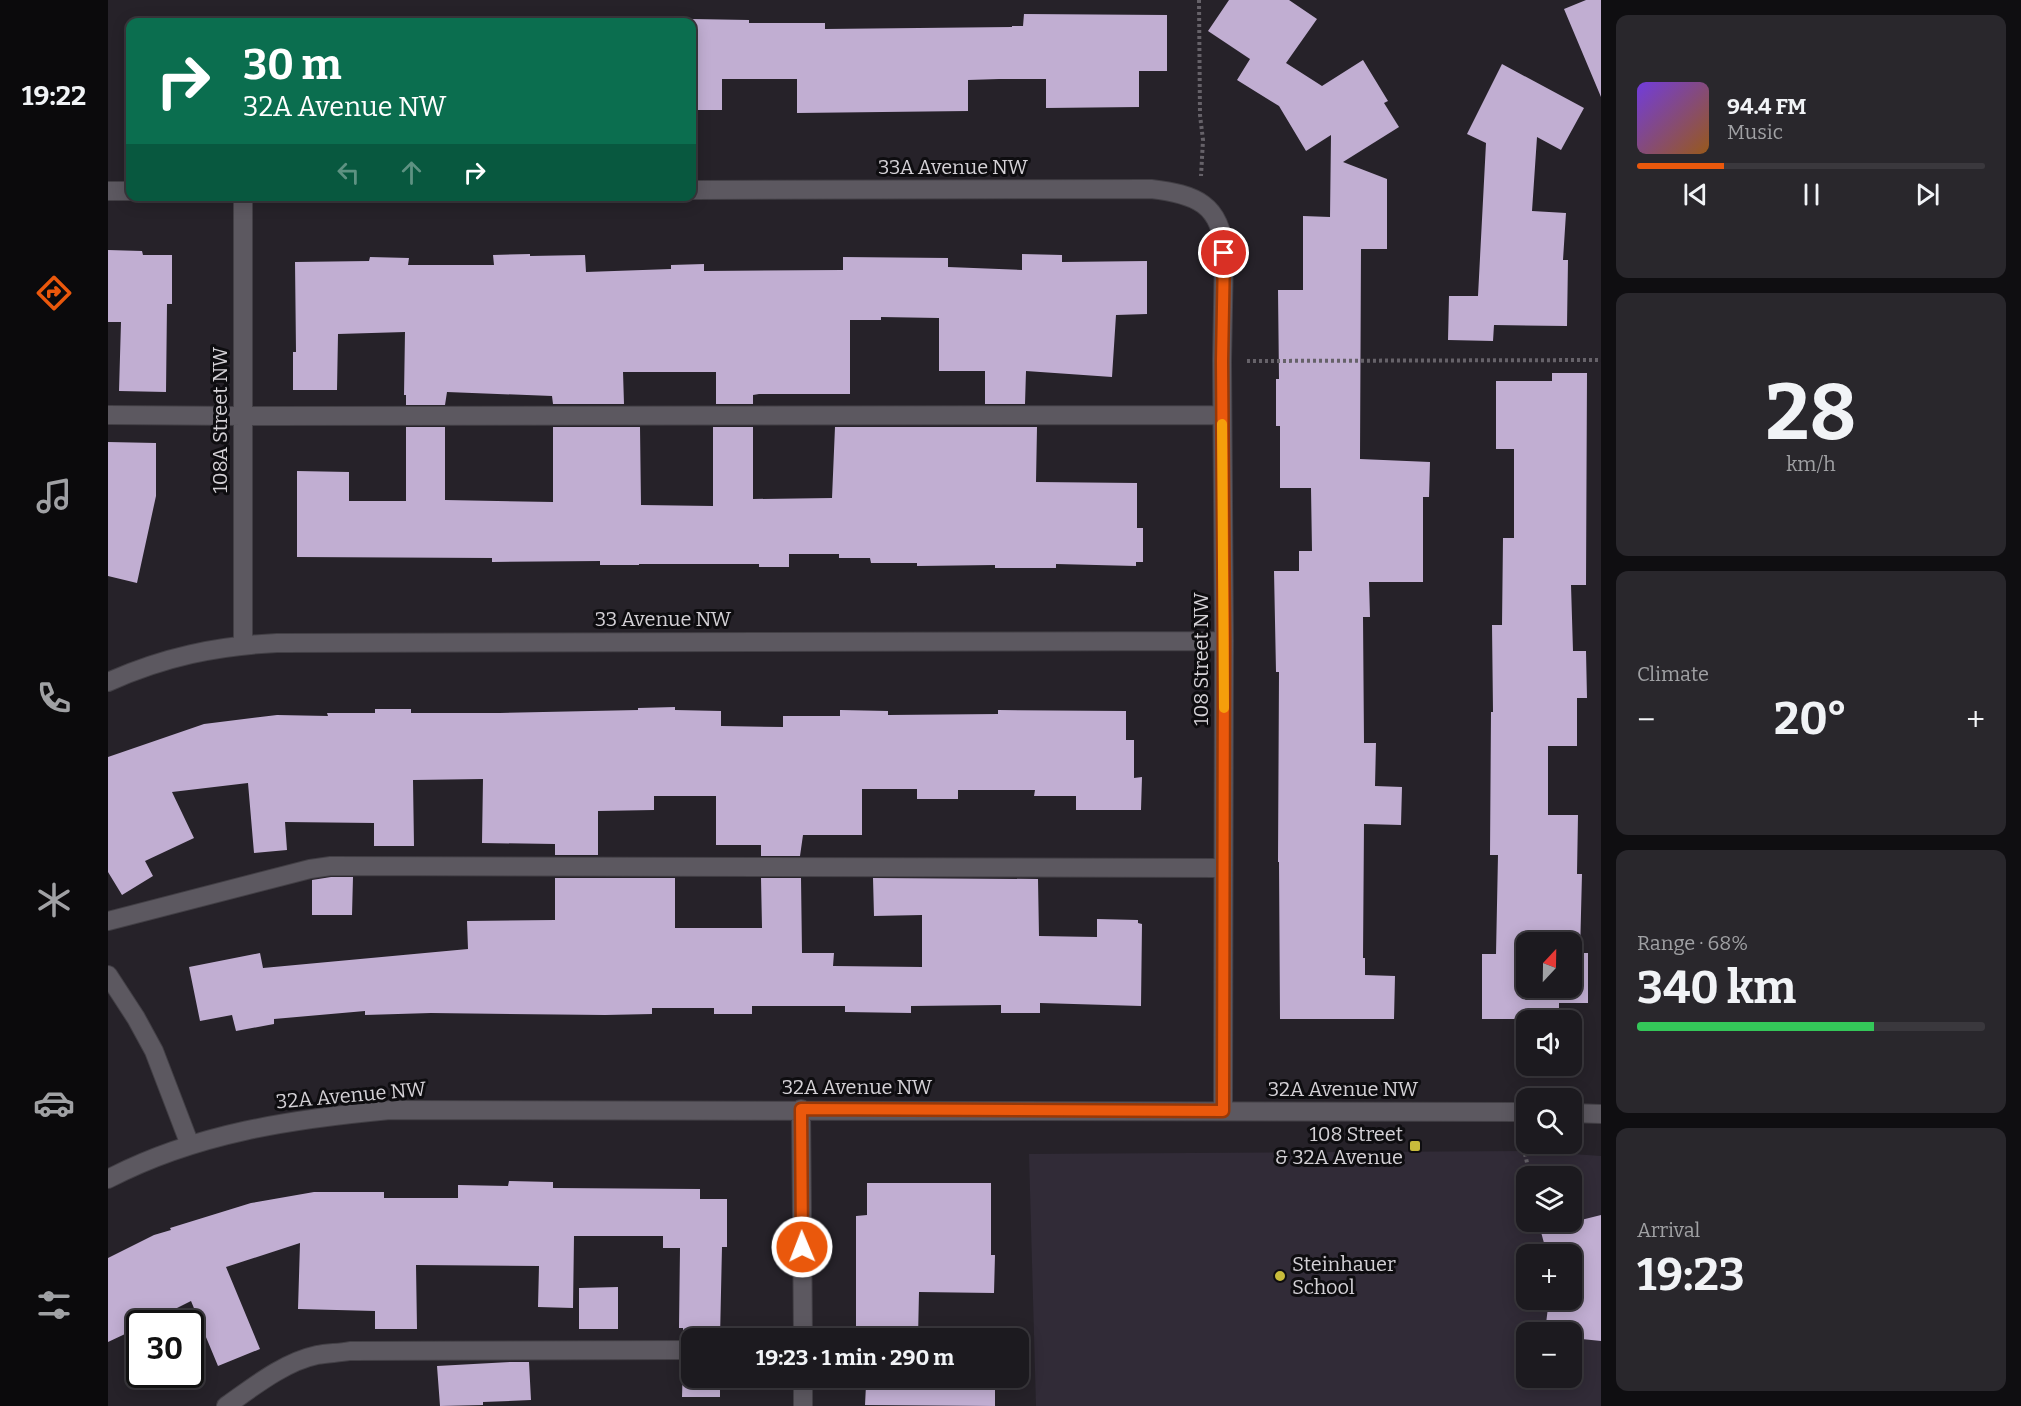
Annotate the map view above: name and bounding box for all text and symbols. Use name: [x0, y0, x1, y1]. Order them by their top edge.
text: 30 m: [243, 40, 342, 90]
icon: right: [144, 42, 222, 120]
text: 19:22: [22, 80, 86, 112]
text: 32A Avenue NW: [243, 91, 446, 123]
text: 94.4 FM: [1727, 93, 1807, 120]
text: Music: [1727, 120, 1783, 144]
street label: 33A Avenue NW: [878, 155, 1028, 179]
icon: left: [332, 156, 365, 189]
icon: ahead: [395, 156, 428, 189]
icon: right: [458, 156, 491, 189]
icon: previous: [1679, 178, 1712, 211]
icon: pause: [1795, 178, 1828, 211]
icon: next: [1911, 178, 1944, 211]
pin: [1198, 227, 1249, 278]
icon: arrive: [1207, 236, 1240, 269]
icon: directions: [33, 272, 75, 314]
street label: 108A Street NW: [208, 346, 232, 493]
text: 28: [1766, 366, 1856, 460]
text: km/h: [1786, 452, 1836, 476]
icon: music: [33, 475, 75, 517]
street label: 108 Street NW: [1189, 592, 1213, 726]
street label: 33 Avenue NW: [595, 607, 732, 631]
text: Climate: [1637, 662, 1709, 686]
icon: phone: [33, 677, 75, 719]
text: 20°: [1774, 692, 1847, 746]
text: −: [1637, 700, 1655, 740]
text: +: [1966, 700, 1985, 740]
icon: climate: [33, 879, 75, 921]
text: Range · 68%: [1637, 931, 1748, 955]
north arrow: [1516, 932, 1582, 998]
map controls: [1516, 932, 1582, 1388]
text: 340 km: [1637, 961, 1796, 1015]
button: sound: [1516, 1010, 1582, 1076]
street label: 32A Avenue NW: [782, 1075, 933, 1099]
street label: 32A Avenue NW: [275, 1076, 428, 1114]
street label: 32A Avenue NW: [1268, 1077, 1419, 1101]
icon: car: [33, 1082, 75, 1124]
button: search: [1516, 1088, 1582, 1154]
place label: 108 Street & 32A Avenue: [1274, 1122, 1403, 1169]
marker: 108 Street & 32A Avenue: [1408, 1139, 1422, 1153]
button: layers: [1516, 1166, 1582, 1232]
position arrow: [770, 1215, 834, 1279]
text: Arrival: [1637, 1218, 1700, 1242]
button: +: [1516, 1244, 1582, 1310]
text: 19:23: [1637, 1248, 1745, 1302]
place label: Steinhauer School: [1292, 1252, 1396, 1299]
marker: Steinhauer School: [1273, 1269, 1287, 1283]
icon: filters: [33, 1284, 75, 1326]
speed limit sign: 30: [126, 1310, 204, 1388]
button: −: [1516, 1322, 1582, 1388]
text: 19:23 · 1 min · 290 m: [756, 1344, 954, 1371]

